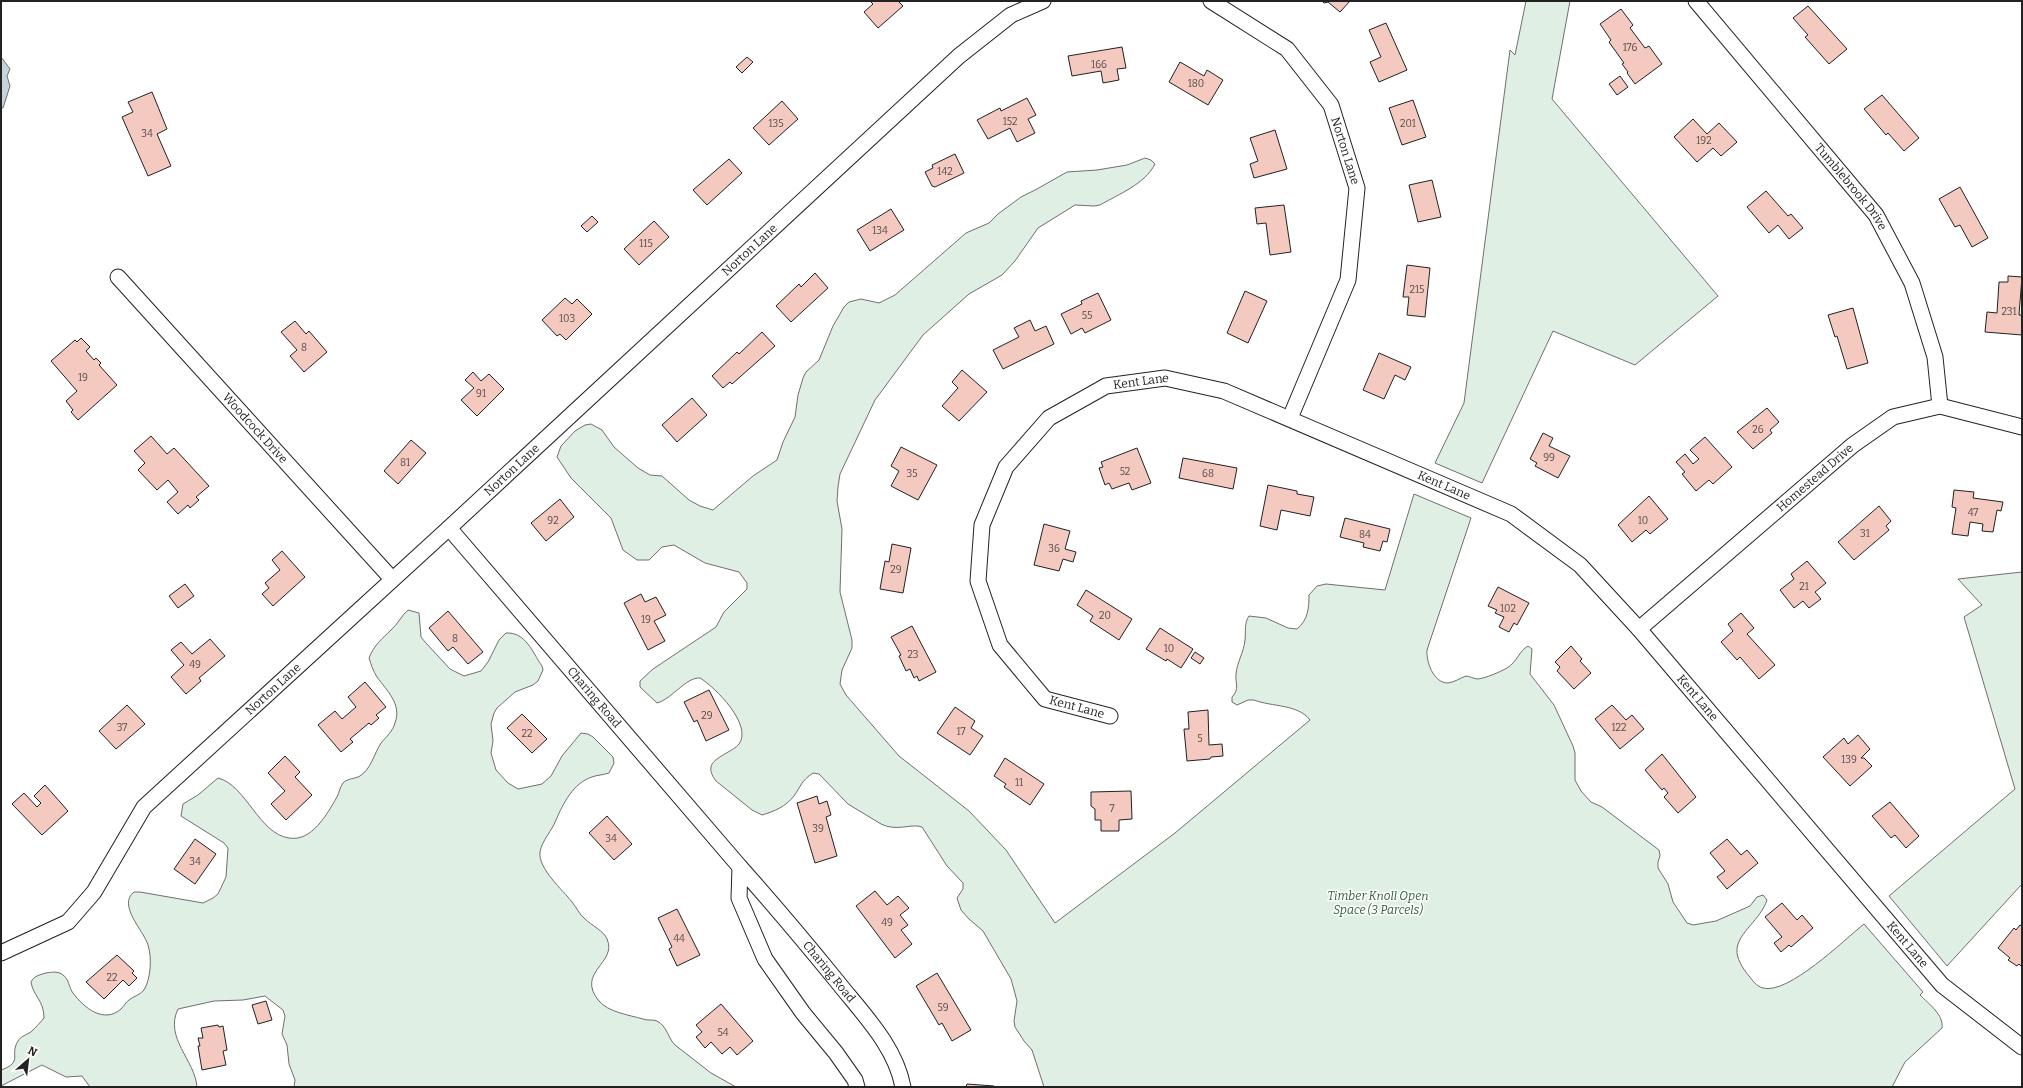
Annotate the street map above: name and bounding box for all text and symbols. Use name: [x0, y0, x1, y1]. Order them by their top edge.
house number: 176: [1623, 42, 1637, 54]
house number: 166: [1091, 59, 1107, 71]
house number: 180: [1188, 78, 1204, 90]
street label: Norton Lane: [1328, 115, 1362, 186]
house number: 152: [1003, 116, 1017, 128]
house number: 135: [768, 118, 784, 130]
house number: 201: [1400, 118, 1416, 130]
house number: 34: [141, 128, 153, 140]
house number: 192: [1696, 135, 1712, 147]
street label: Tumblebrook Drive: [1812, 141, 1890, 232]
house number: 142: [937, 166, 953, 178]
street label: Norton Lane: [719, 221, 780, 279]
house number: 134: [872, 225, 888, 237]
house number: 115: [639, 238, 653, 250]
house number: 215: [1410, 284, 1424, 296]
house number: 231: [2001, 306, 2017, 318]
house number: 55: [1082, 310, 1092, 322]
house number: 103: [559, 313, 575, 325]
house number: 8: [301, 342, 307, 354]
street label: Kent Lane: [1112, 371, 1170, 392]
house number: 19: [78, 372, 88, 384]
house number: 91: [476, 388, 486, 400]
street label: Woodcock Drive: [220, 390, 290, 466]
house number: 26: [1752, 424, 1764, 436]
street label: Norton Lane: [481, 441, 542, 499]
street label: Homestead Drive: [1774, 441, 1856, 515]
house number: 99: [1543, 452, 1555, 464]
house number: 81: [400, 457, 410, 469]
house number: 52: [1120, 466, 1130, 478]
house number: 35: [906, 468, 918, 480]
house number: 68: [1202, 468, 1214, 480]
street label: Kent Lane: [1415, 468, 1473, 503]
house number: 47: [1968, 507, 1978, 519]
house number: 92: [547, 515, 559, 527]
house number: 10: [1638, 515, 1648, 527]
house number: 31: [1860, 528, 1870, 540]
house number: 84: [1359, 529, 1371, 541]
house number: 36: [1048, 543, 1060, 555]
house number: 29: [890, 564, 902, 576]
house number: 21: [1799, 581, 1809, 593]
house number: 102: [1500, 603, 1516, 615]
house number: 20: [1099, 610, 1111, 622]
house number: 19: [641, 614, 651, 626]
house number: 8: [452, 633, 458, 645]
house number: 10: [1164, 643, 1174, 655]
house number: 23: [907, 649, 919, 661]
house number: 49: [189, 659, 201, 671]
street label: Norton Lane: [243, 660, 304, 718]
street label: Charing Road: [564, 664, 624, 730]
street label: Kent Lane: [1674, 672, 1721, 724]
street label: Kent Lane: [1048, 693, 1106, 721]
house number: 29: [701, 710, 713, 722]
house number: 37: [117, 722, 127, 734]
house number: 122: [1612, 722, 1626, 734]
house number: 17: [957, 726, 965, 738]
house number: 22: [522, 728, 532, 740]
house number: 5: [1197, 733, 1203, 745]
house number: 139: [1841, 754, 1857, 766]
house number: 11: [1015, 777, 1023, 789]
house number: 7: [1109, 803, 1115, 815]
house number: 39: [812, 823, 824, 835]
house number: 34: [605, 833, 617, 845]
house number: 34: [189, 856, 201, 868]
park label: Timber Knoll Open Space (3 Parcels): [1328, 889, 1428, 917]
house number: 49: [881, 917, 893, 929]
street label: Kent Lane: [1884, 919, 1931, 970]
house number: 44: [673, 933, 685, 945]
street label: Charing Road: [800, 938, 858, 1005]
house number: 22: [107, 972, 117, 984]
house number: 59: [937, 1002, 949, 1014]
house number: 54: [717, 1027, 729, 1039]
north arrow: [8, 1040, 48, 1080]
text: N: [26, 1044, 40, 1060]

